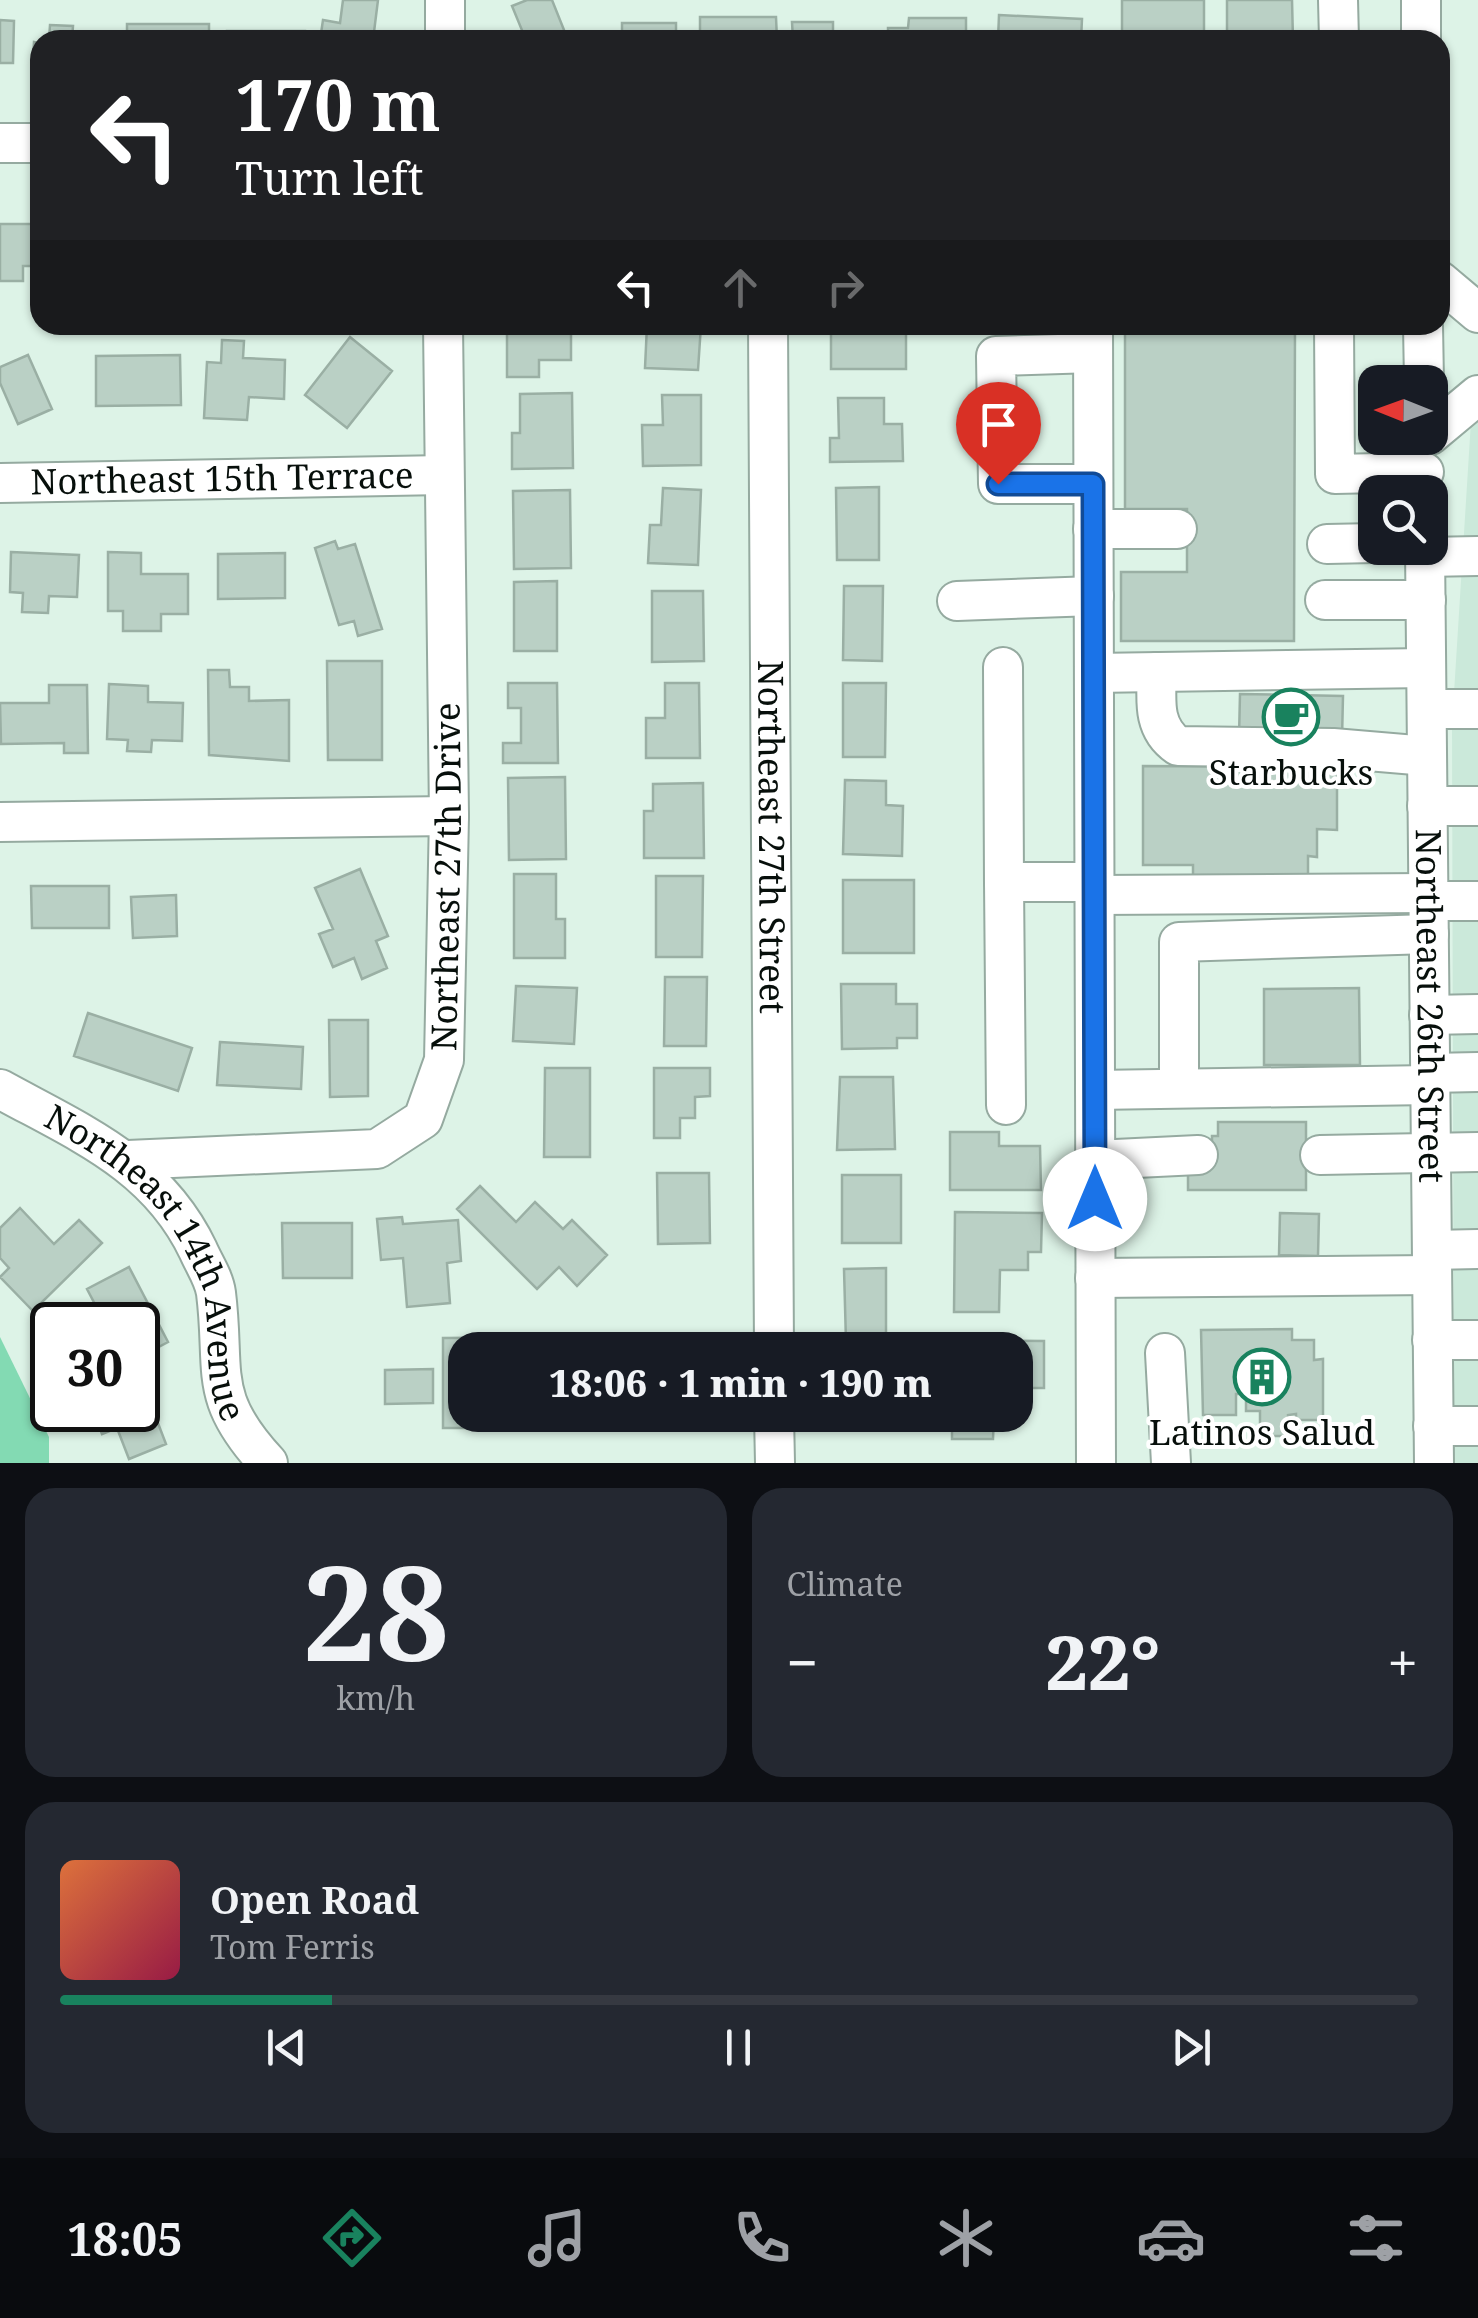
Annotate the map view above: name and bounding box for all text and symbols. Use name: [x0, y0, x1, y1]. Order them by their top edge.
text: 170 m: [235, 56, 441, 152]
icon: left: [70, 70, 200, 200]
text: Turn left: [235, 147, 424, 208]
icon: left: [608, 260, 663, 315]
icon: ahead: [713, 260, 768, 315]
icon: right: [818, 260, 873, 315]
north arrow: [1358, 365, 1448, 455]
map controls: [1358, 365, 1448, 565]
pin: [956, 382, 1041, 485]
icon: arrive: [971, 397, 1026, 452]
street label: Northeast 15th Terrace: [30, 451, 414, 504]
button: search: [1358, 475, 1448, 565]
street label: Northeast 27th Street: [748, 660, 797, 1014]
cafe icon: Starbucks: [1261, 687, 1321, 747]
street label: Northeast 27th Drive: [419, 702, 471, 1052]
place label: Starbucks: [1209, 748, 1373, 795]
street label: Northeast 26th Street: [1406, 829, 1456, 1183]
street label: Northeast 14th Avenue: [37, 1093, 257, 1428]
position arrow: [1043, 1147, 1147, 1251]
speed limit sign: 30: [30, 1302, 160, 1432]
building icon: Latinos Salud: [1232, 1347, 1292, 1407]
text: 18:06 · 1 min · 190 m: [549, 1356, 932, 1408]
place label: Latinos Salud: [1149, 1408, 1375, 1455]
text: 28: [302, 1522, 449, 1699]
text: Climate: [787, 1562, 903, 1605]
text: 22°: [1045, 1610, 1160, 1712]
text: −: [787, 1624, 818, 1699]
text: +: [1387, 1624, 1418, 1699]
text: km/h: [337, 1676, 415, 1719]
text: Open Road: [210, 1873, 419, 1925]
text: Tom Ferris: [210, 1925, 375, 1968]
icon: previous: [259, 2020, 314, 2075]
icon: pause: [711, 2020, 766, 2075]
icon: next: [1164, 2020, 1219, 2075]
icon: directions: [317, 2203, 387, 2273]
icon: music: [522, 2203, 592, 2273]
icon: phone: [727, 2203, 797, 2273]
icon: climate: [931, 2203, 1001, 2273]
icon: car: [1136, 2203, 1206, 2273]
icon: filters: [1341, 2203, 1411, 2273]
text: 18:05: [67, 2208, 183, 2269]

